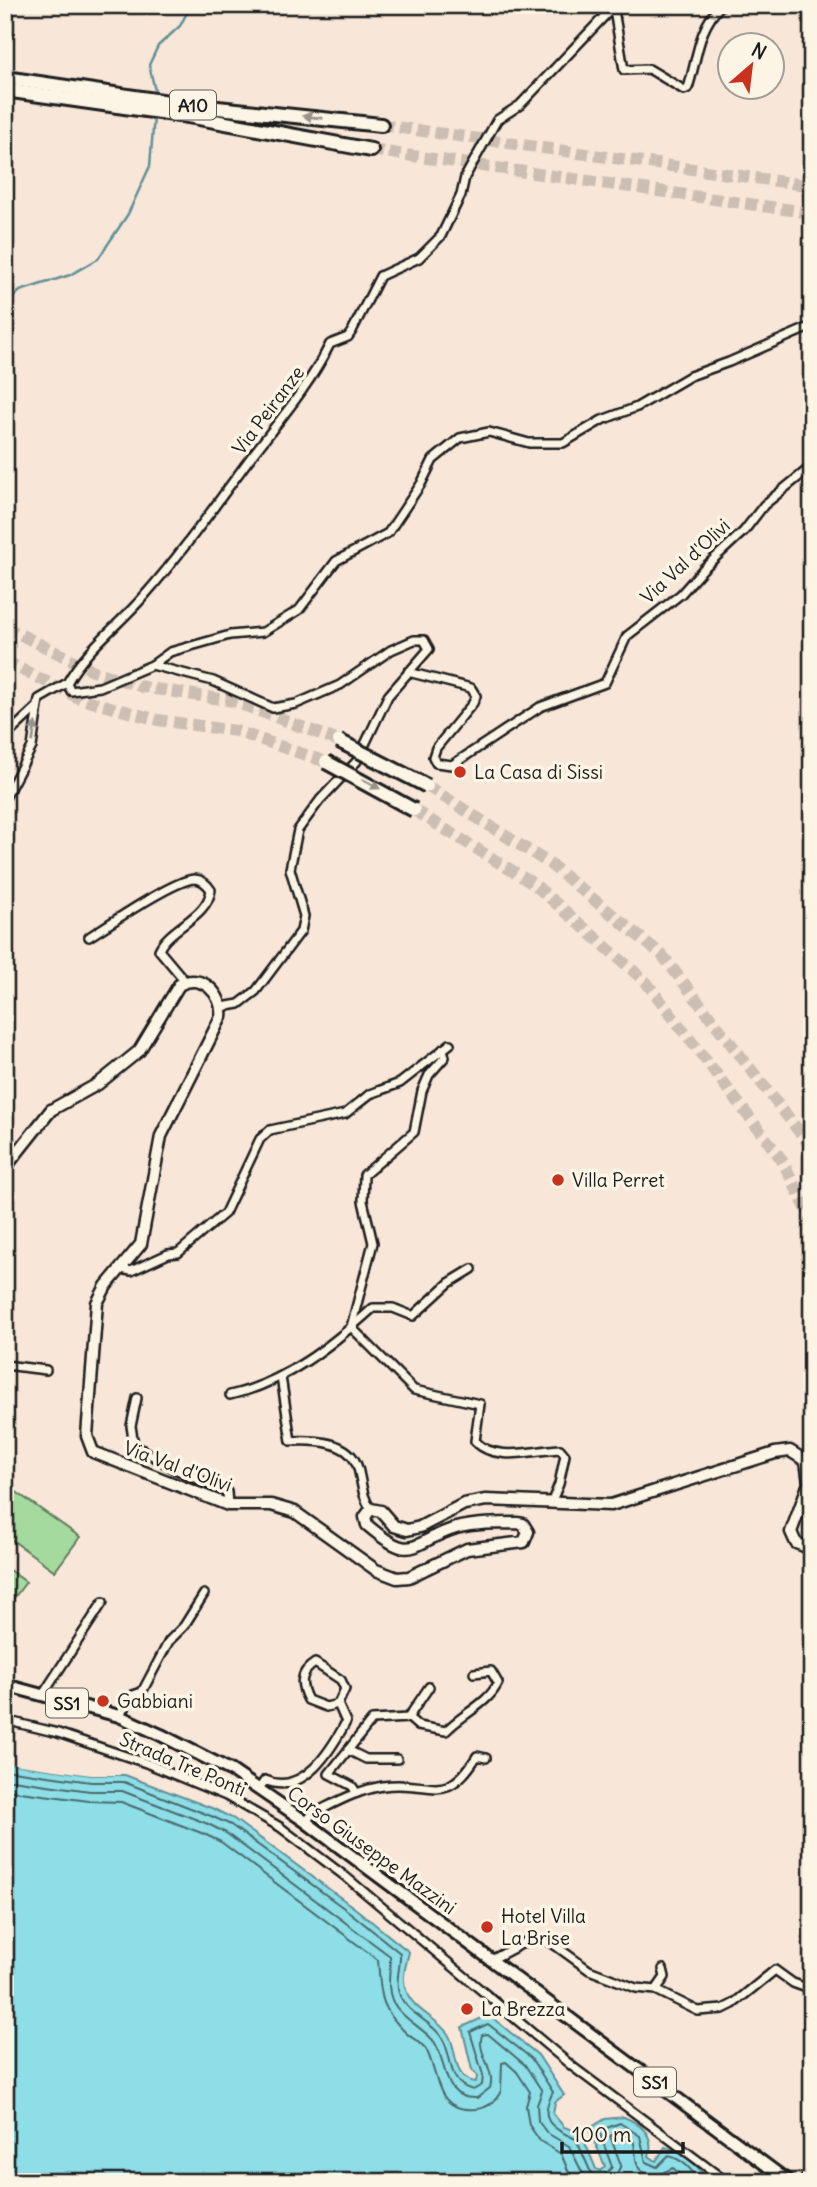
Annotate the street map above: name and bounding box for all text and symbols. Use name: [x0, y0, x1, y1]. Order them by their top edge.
north arrow: [716, 32, 786, 102]
text: N: [748, 37, 770, 65]
road number: A10: [170, 90, 216, 120]
one-way arrow: [302, 111, 324, 122]
street label: Via Peiranze: [227, 361, 309, 459]
street label: Via Val d'Olivi: [635, 513, 735, 609]
one-way arrow: [29, 721, 40, 743]
place label: La Casa di Sissi: [474, 760, 603, 784]
marker: La Casa di Sissi: [452, 764, 468, 780]
one-way arrow: [361, 778, 381, 790]
place label: Villa Perret: [572, 1168, 665, 1192]
marker: Villa Perret: [550, 1172, 566, 1188]
street label: Via Val d'Olivi: [120, 1435, 236, 1497]
road number: SS1: [46, 1688, 88, 1718]
place label: Gabbiani: [117, 1689, 193, 1713]
marker: Gabbiani: [95, 1693, 111, 1709]
street label: Strada Tre Ponti: [116, 1727, 250, 1801]
street label: Corso Giuseppe Mazzini: [283, 1781, 461, 1919]
place label: Hotel Villa La Brise: [501, 1904, 586, 1950]
marker: Hotel Villa La Brise: [479, 1919, 495, 1935]
place label: La Brezza: [481, 1997, 565, 2021]
marker: La Brezza: [459, 2001, 475, 2017]
road number: SS1: [634, 2068, 676, 2096]
scale bar: [562, 2110, 682, 2154]
text: 100 m: [572, 2121, 631, 2148]

